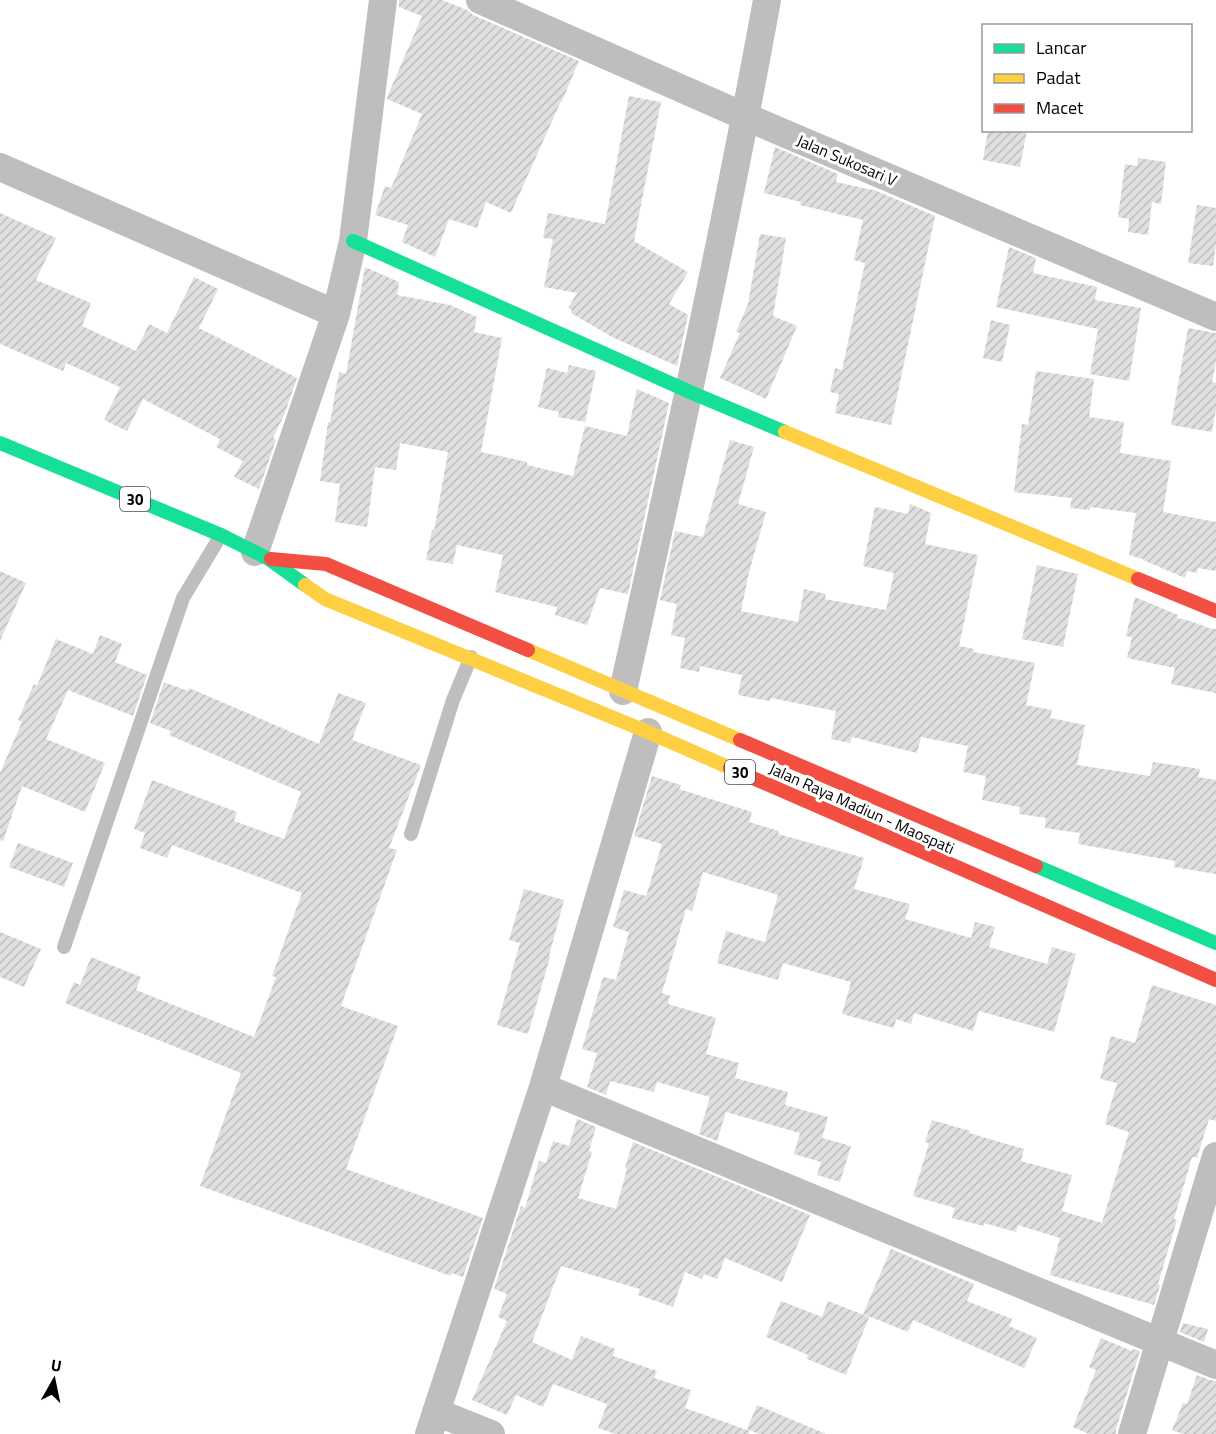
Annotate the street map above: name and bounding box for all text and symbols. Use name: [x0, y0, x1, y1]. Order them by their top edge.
legend: [982, 24, 1192, 132]
text: Lancar: [1036, 34, 1086, 61]
text: Padat: [1036, 64, 1081, 91]
text: Macet: [1036, 94, 1084, 121]
street label: Jalan Sukosari V: [793, 128, 901, 192]
road number: 30: [120, 487, 150, 511]
street label: Jalan Raya Madiun - Maospati: [765, 756, 959, 860]
road number: 30: [725, 760, 755, 784]
north arrow: [24, 1350, 84, 1410]
text: U: [49, 1353, 63, 1378]

